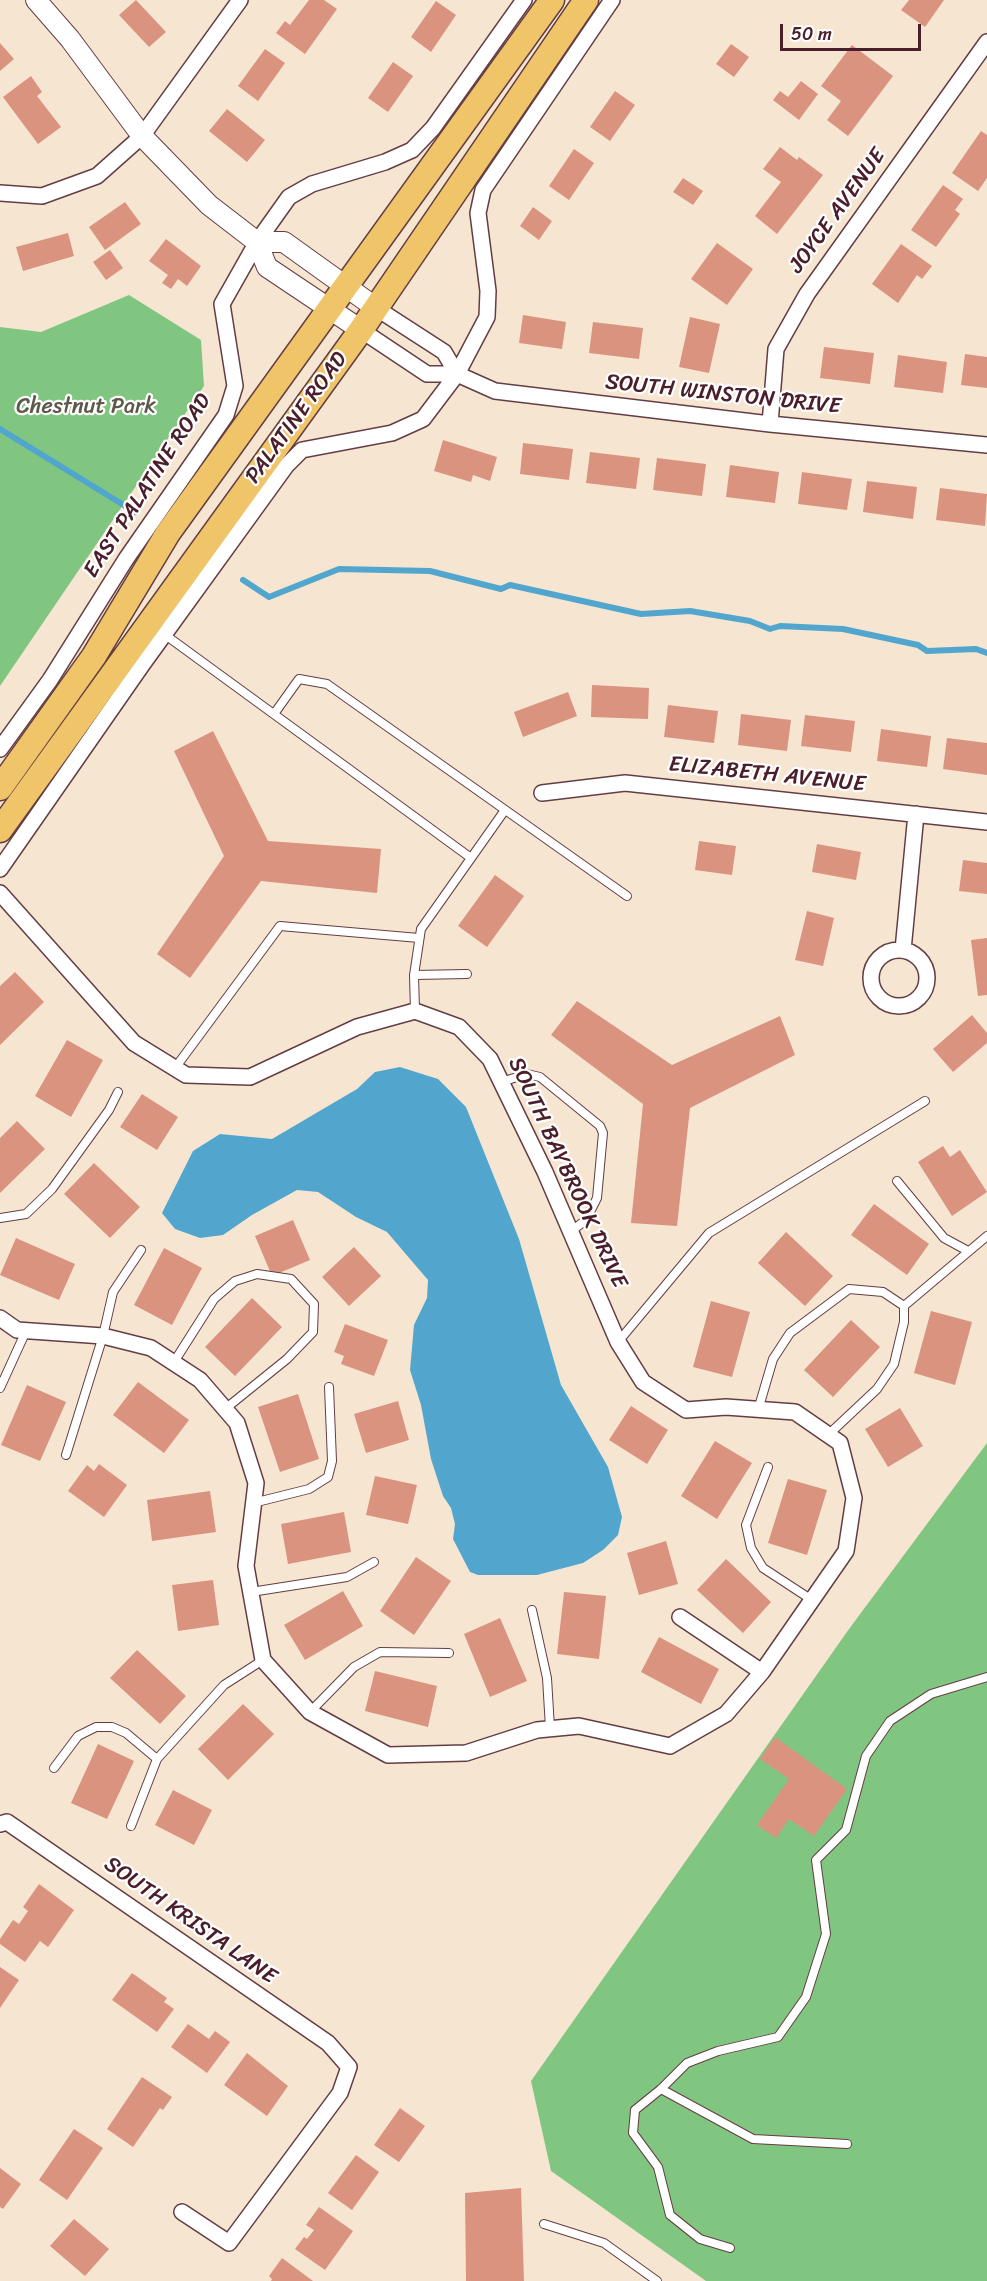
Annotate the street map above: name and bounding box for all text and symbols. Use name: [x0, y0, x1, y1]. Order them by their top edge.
scale bar: [783, 12, 924, 50]
text: 50 m: [791, 18, 832, 50]
street label: JOYCE AVENUE: [784, 144, 892, 278]
street label: PALATINE ROAD: [240, 347, 354, 489]
street label: SOUTH WINSTON DRIVE: [604, 370, 842, 420]
street label: EAST PALATINE ROAD: [79, 389, 217, 583]
park label: Chestnut Park: [16, 394, 156, 420]
street label: ELIZABETH AVENUE: [668, 752, 866, 798]
street label: SOUTH BAYBROOK DRIVE: [502, 1053, 632, 1293]
street label: SOUTH KRISTA LANE: [99, 1852, 281, 1990]

